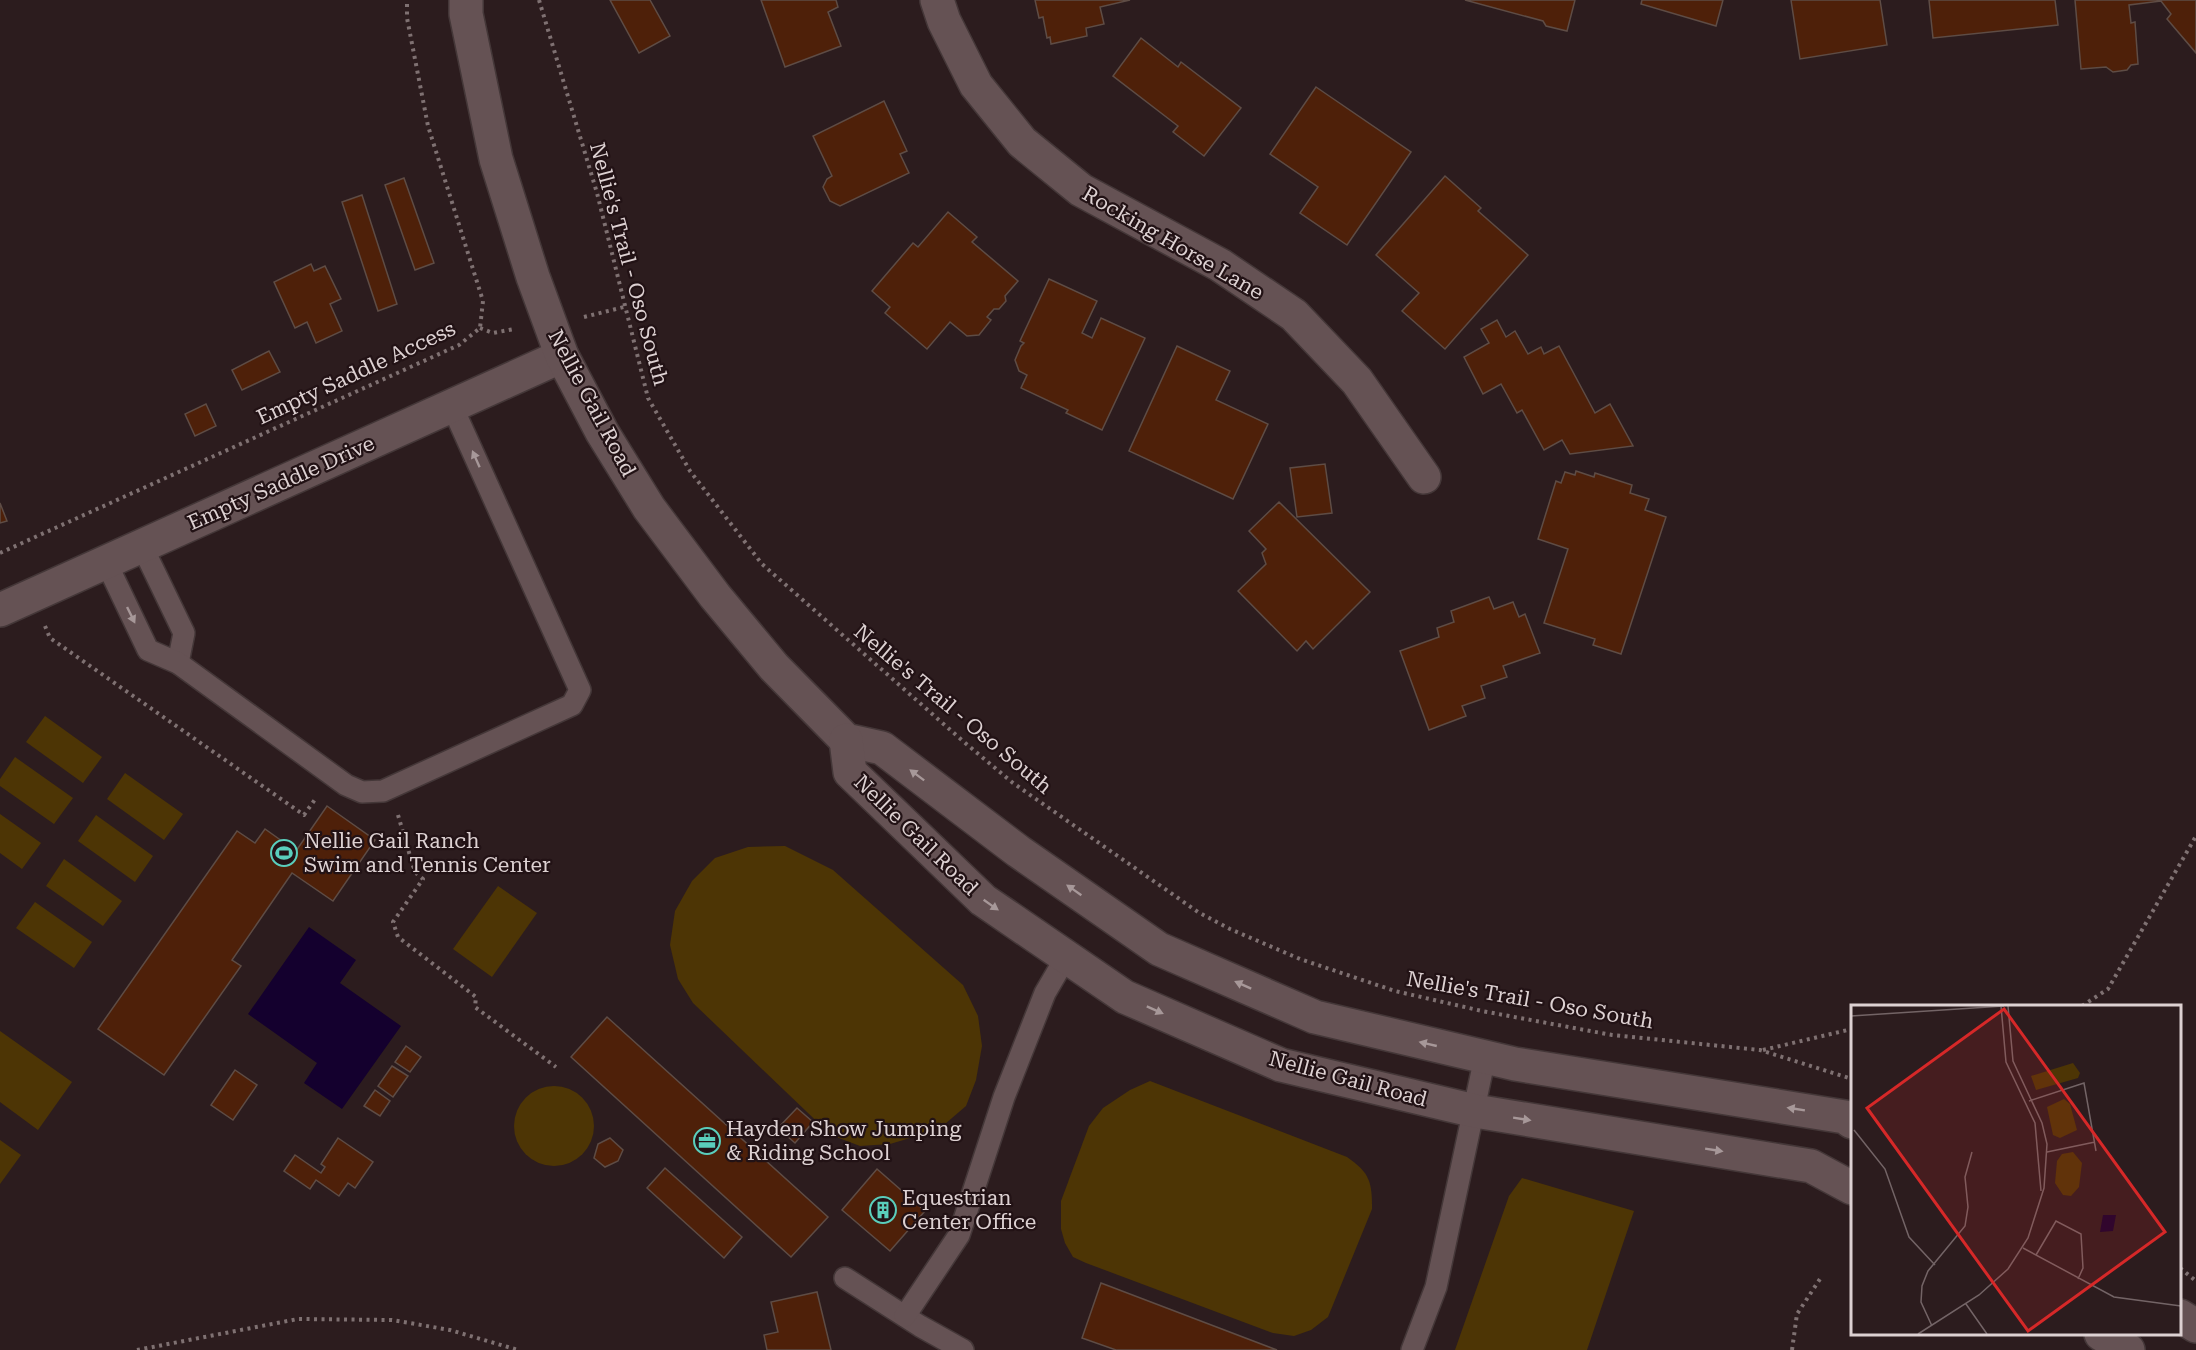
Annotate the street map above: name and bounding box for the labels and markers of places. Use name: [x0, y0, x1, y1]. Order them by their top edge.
place label: Nellie Gail Ranch Swim and Tennis Center: [304, 829, 551, 877]
sports icon: Nellie Gail Ranch Swim and Tennis Center: [269, 838, 299, 868]
place label: Hayden Show Jumping & Riding School: [726, 1117, 962, 1165]
office icon: Hayden Show Jumping & Riding School: [692, 1126, 722, 1156]
place label: Equestrian Center Office: [902, 1186, 1036, 1234]
building icon: Equestrian Center Office: [868, 1195, 898, 1225]

